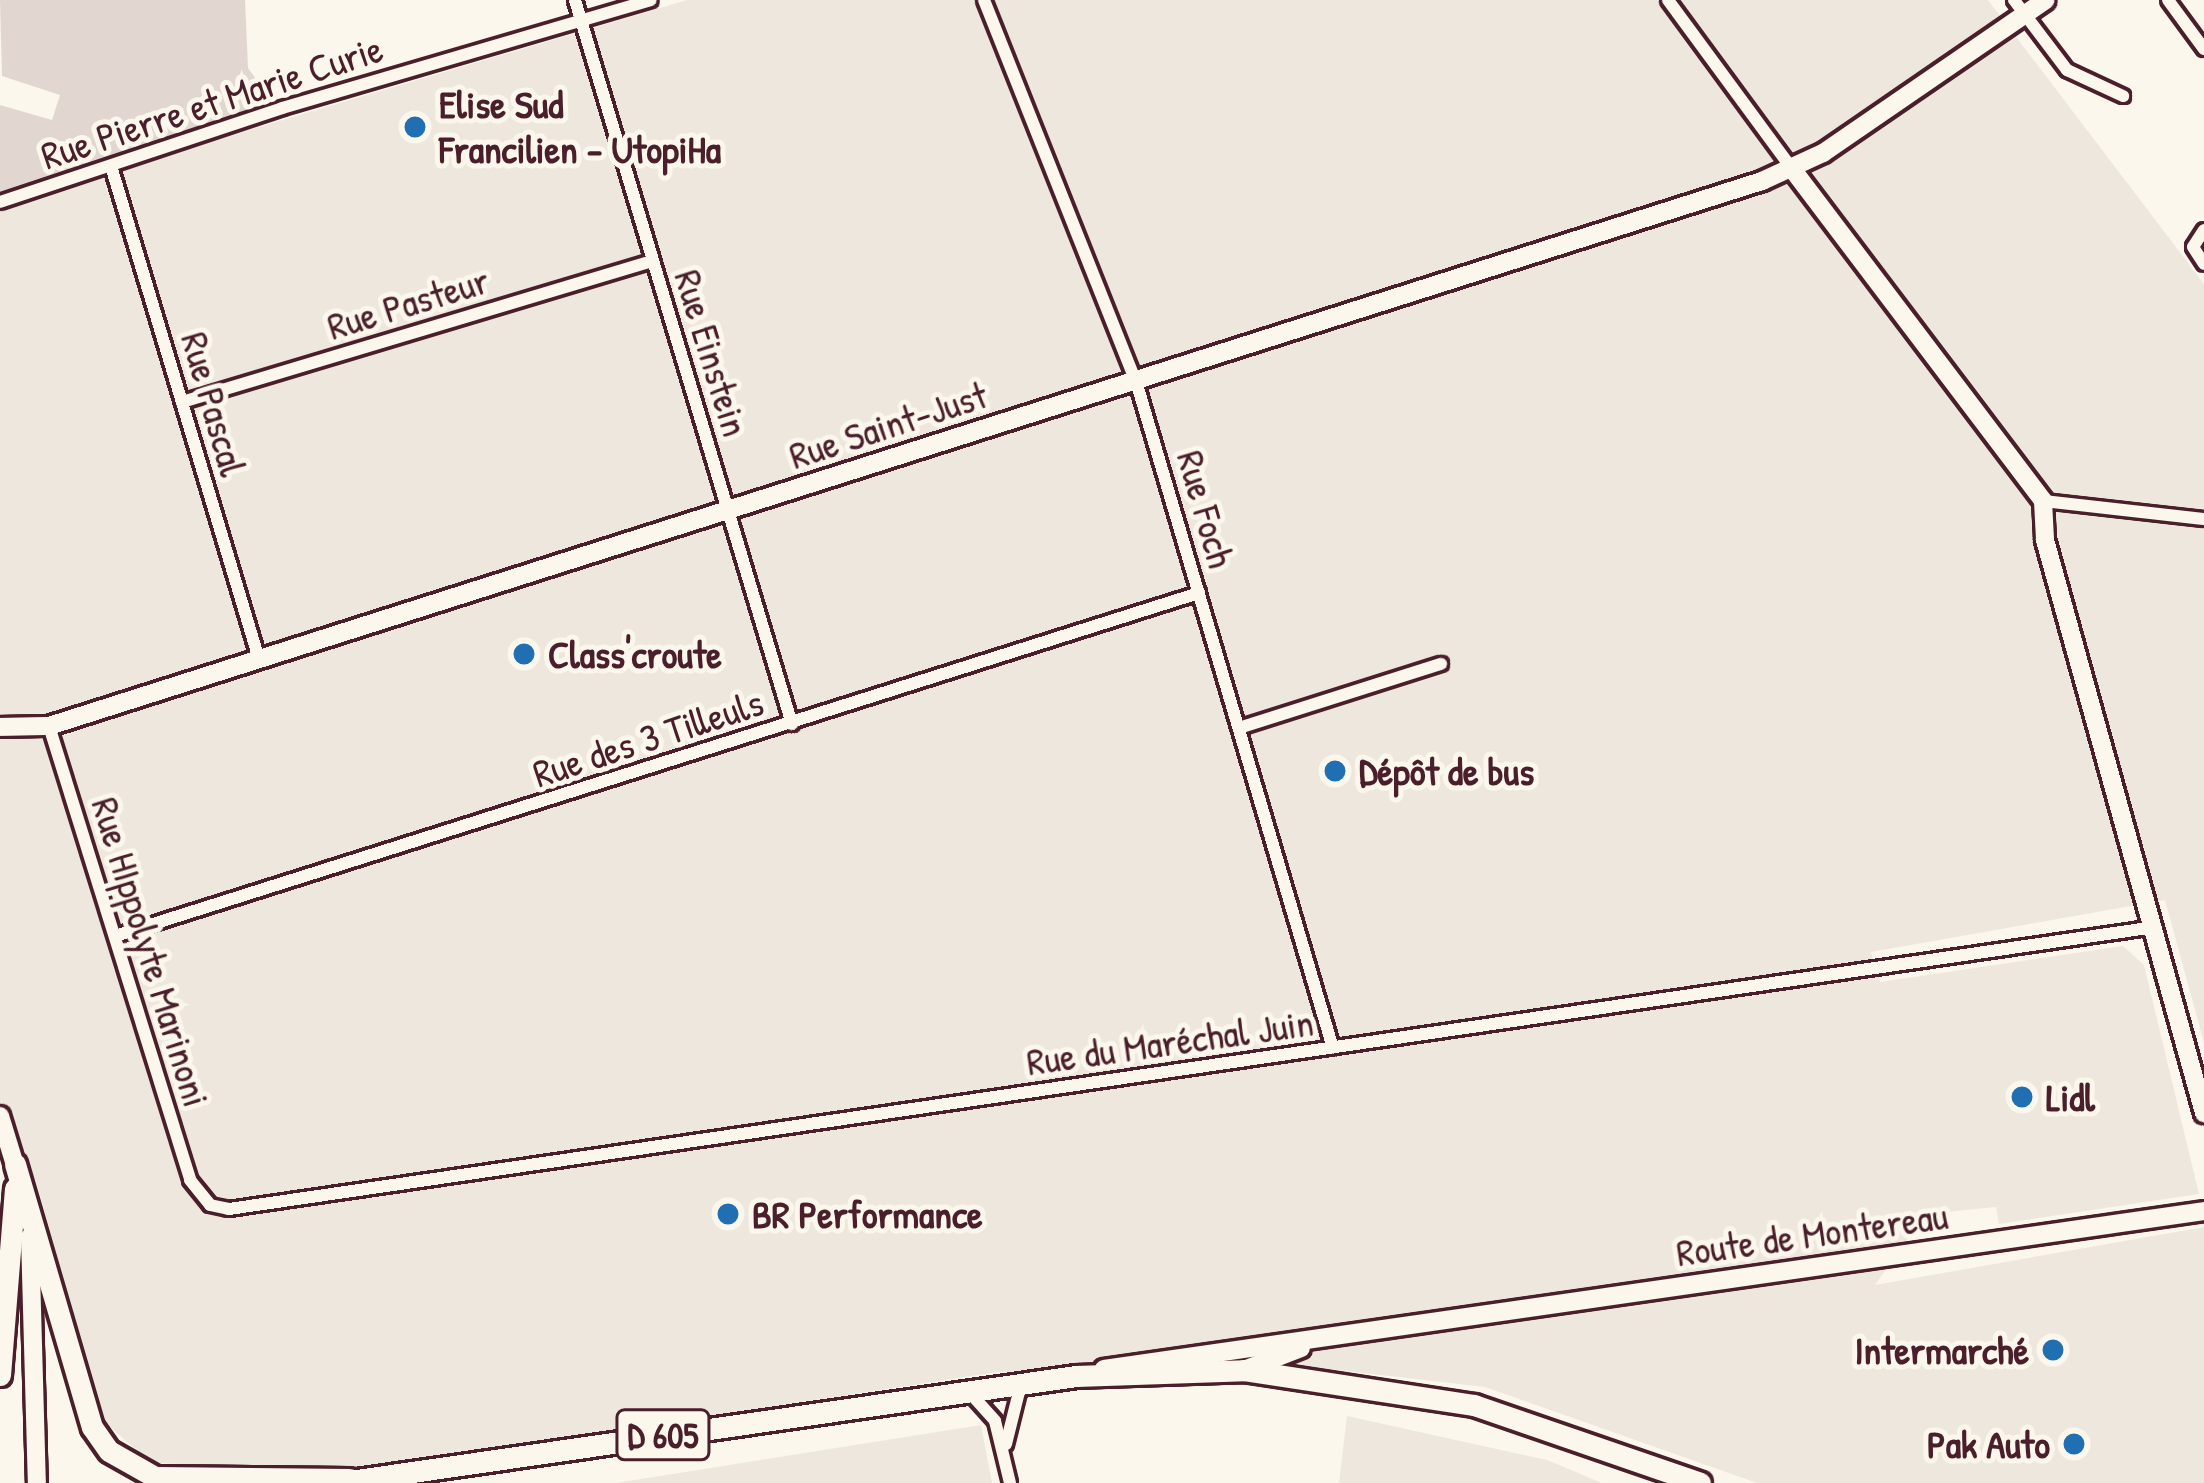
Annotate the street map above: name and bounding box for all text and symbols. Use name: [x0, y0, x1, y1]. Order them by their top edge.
street label: Rue Pierre et Marie Curie: [35, 25, 389, 179]
place label: Elise Sud Francilien - UtopiHa: [439, 82, 721, 173]
marker: Elise Sud Francilien - UtopiHa: [402, 114, 428, 140]
street label: Rue Pasteur: [322, 256, 494, 350]
street label: Rue Einstein: [665, 264, 759, 442]
street label: Rue Pascal: [171, 327, 257, 481]
street label: Rue Saint-Just: [783, 371, 993, 479]
street label: Rue Foch: [1167, 445, 1245, 573]
place label: Class'croute: [548, 631, 722, 677]
marker: Class'croute: [511, 641, 537, 667]
street label: Rue des 3 Tilleuls: [527, 679, 769, 797]
place label: Dépôt de bus: [1359, 748, 1534, 794]
marker: Dépôt de bus: [1322, 758, 1348, 784]
street label: Rue HIppolyte Marinoni: [82, 792, 220, 1112]
street label: Rue du Maréchal Juin: [1024, 999, 1316, 1085]
place label: Lidl: [2046, 1074, 2095, 1120]
marker: Lidl: [2009, 1084, 2035, 1110]
place label: BR Performance: [752, 1191, 983, 1237]
street label: Route de Montereau: [1673, 1192, 1951, 1276]
marker: BR Performance: [715, 1201, 741, 1227]
place label: Intermarché: [1854, 1327, 2029, 1373]
marker: Intermarché: [2040, 1337, 2066, 1363]
road number: D 605: [615, 1405, 711, 1465]
place label: Pak Auto: [1927, 1421, 2050, 1467]
marker: Pak Auto: [2061, 1431, 2087, 1457]

